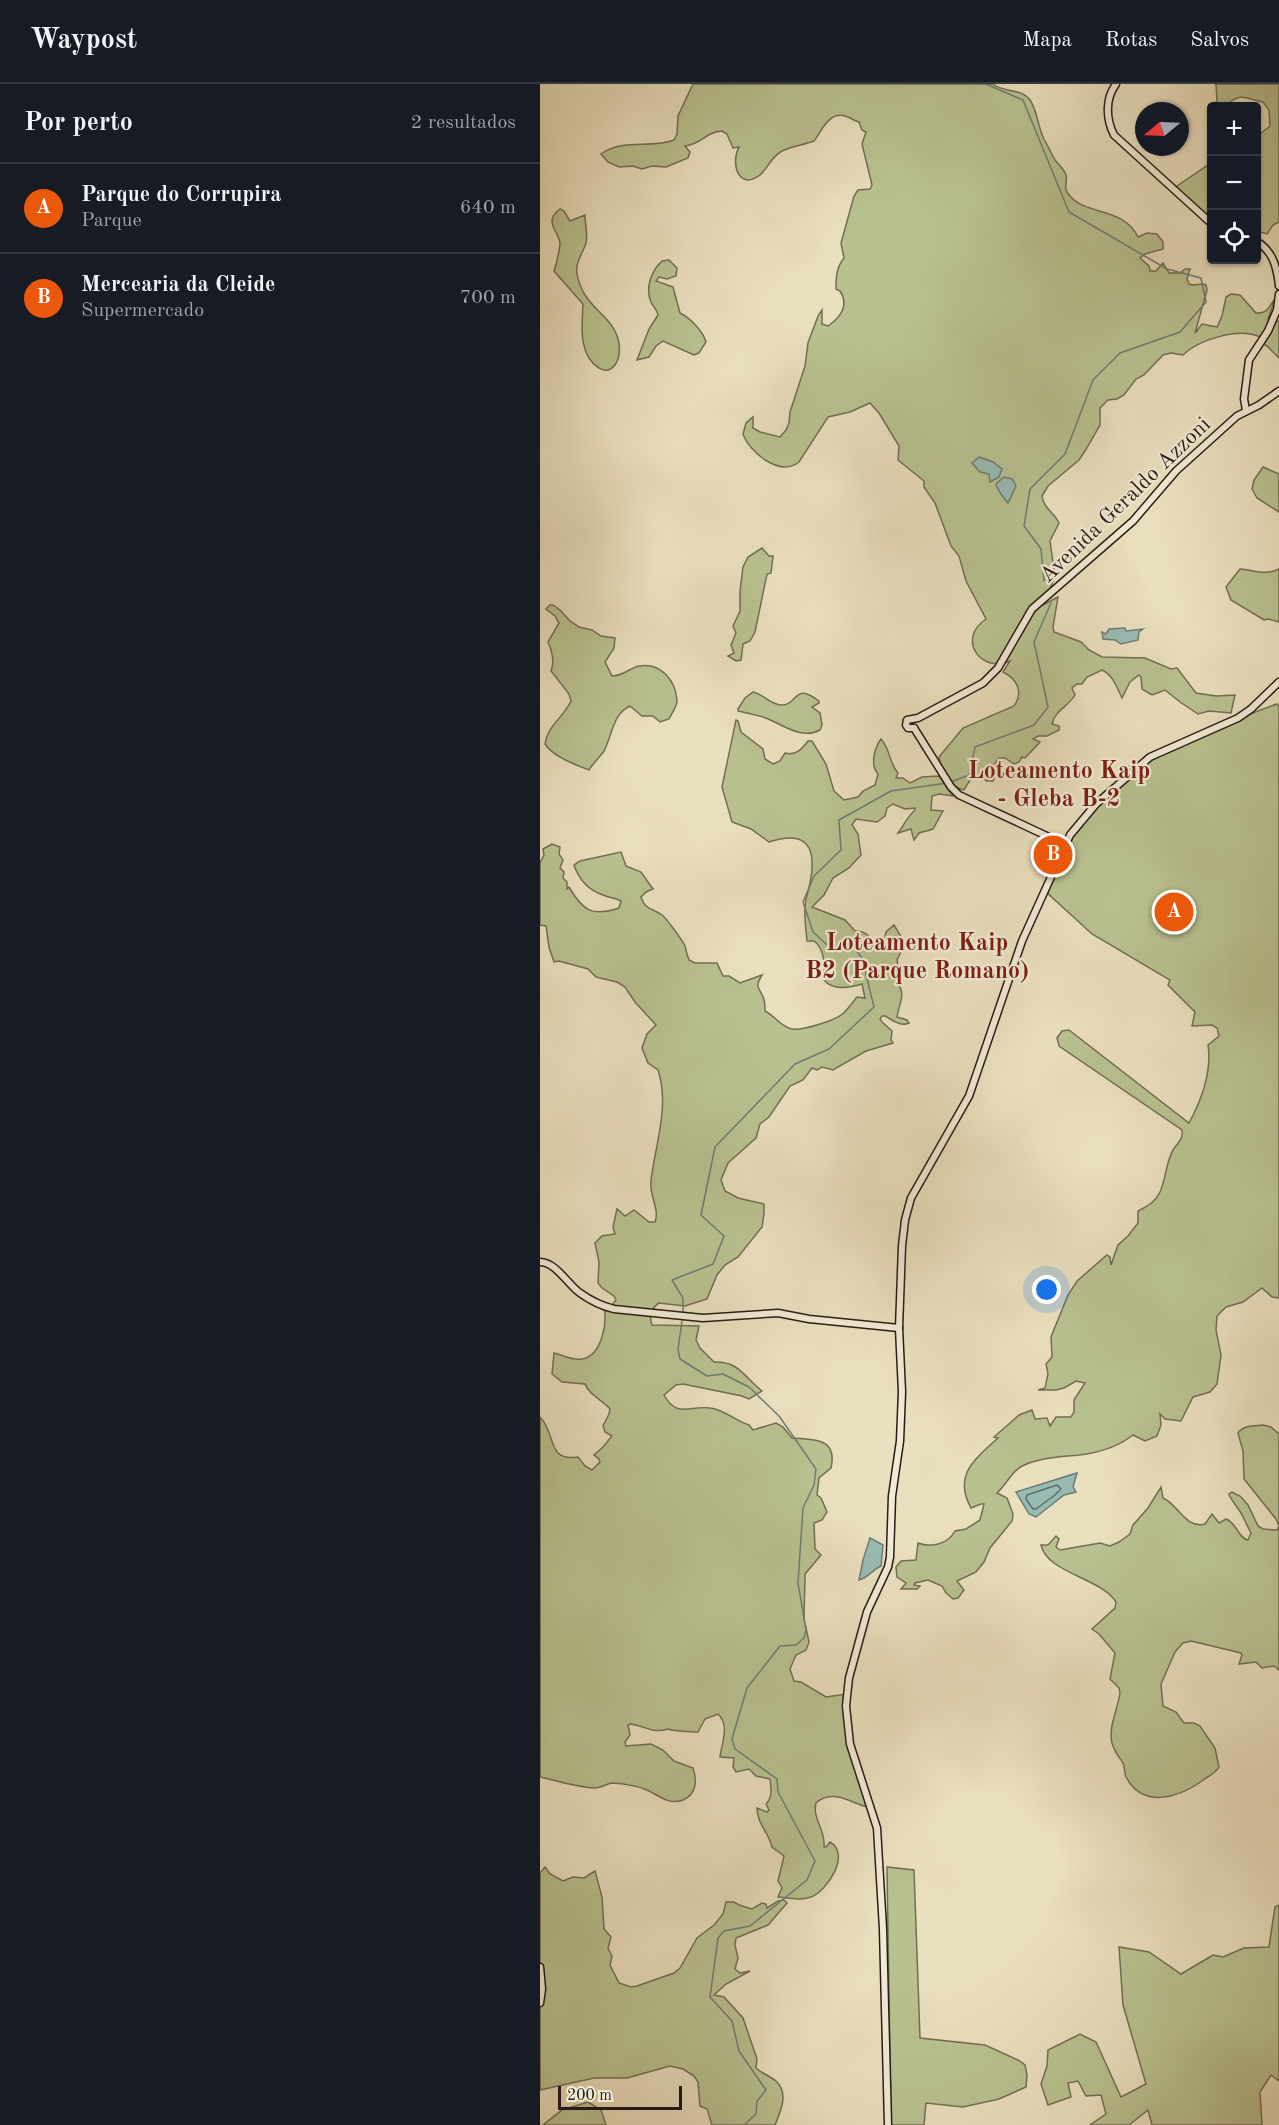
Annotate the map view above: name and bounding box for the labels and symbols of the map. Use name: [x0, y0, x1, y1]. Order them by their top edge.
north arrow: [1135, 102, 1189, 156]
street label: Avenida Geraldo Azzoni: [1036, 413, 1215, 587]
district label: Loteamento Kaip - Gleba B-2: [968, 760, 1150, 812]
pin: B: [1034, 832, 1072, 878]
pin: A: [1154, 890, 1194, 934]
district label: Loteamento Kaip B2 (Parque Romano): [805, 932, 1029, 984]
your location: [1032, 1275, 1061, 1304]
scale bar: [558, 2083, 682, 2110]

